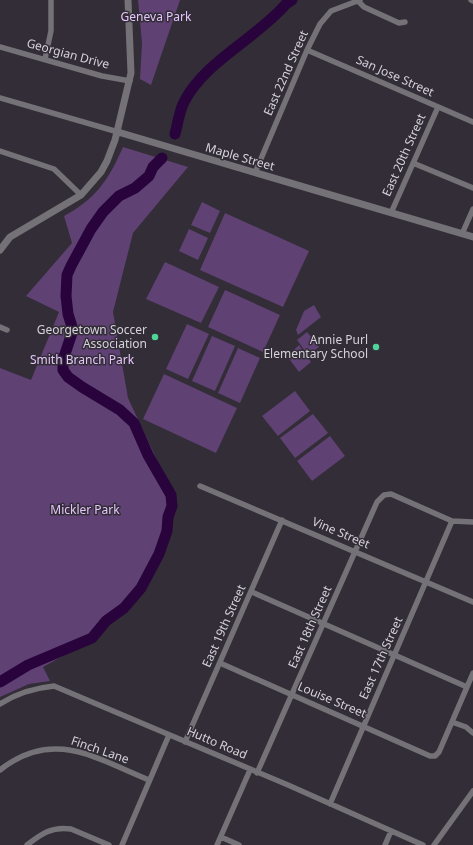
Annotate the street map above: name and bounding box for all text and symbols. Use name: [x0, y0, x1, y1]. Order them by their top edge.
park label: Geneva Park: [121, 8, 192, 25]
street label: East 22nd Street: [259, 27, 312, 118]
street label: Georgian Drive: [25, 34, 112, 73]
street label: San Jose Street: [354, 51, 437, 101]
street label: East 20th Street: [378, 110, 430, 199]
street label: Maple Street: [203, 138, 277, 175]
place label: Georgetown Soccer Association: [37, 321, 147, 352]
place label: Annie Purl Elementary School: [263, 331, 368, 362]
marker: Georgetown Soccer Association: [150, 332, 160, 342]
marker: Annie Purl Elementary School: [371, 342, 381, 352]
park label: Smith Branch Park: [30, 351, 135, 368]
park label: Mickler Park: [50, 501, 120, 518]
street label: Vine Street: [310, 513, 373, 553]
street label: East 19th Street: [198, 581, 250, 670]
street label: East 18th Street: [284, 582, 336, 671]
street label: East 17th Street: [355, 613, 407, 702]
street label: Louise Street: [295, 677, 370, 722]
street label: Hutto Road: [184, 722, 250, 763]
street label: Finch Lane: [69, 732, 132, 767]

